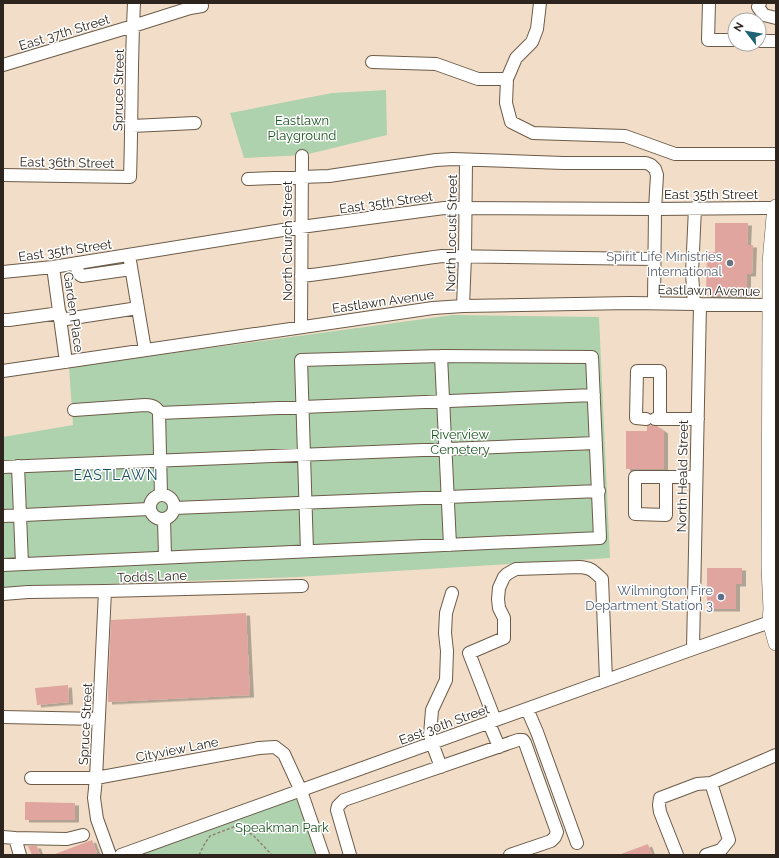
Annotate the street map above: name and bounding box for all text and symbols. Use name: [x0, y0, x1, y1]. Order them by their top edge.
street label: East 37th Street: [17, 11, 112, 53]
north arrow: [727, 12, 767, 52]
text: N: [731, 20, 747, 34]
street label: Spruce Street: [110, 48, 127, 131]
park label: Eastlawn Playground: [268, 113, 336, 143]
street label: East 36th Street: [19, 154, 115, 171]
street label: North Locust Street: [443, 174, 460, 292]
street label: North Church Street: [280, 180, 295, 301]
street label: East 35th Street: [664, 187, 759, 202]
street label: East 35th Street: [338, 188, 434, 216]
street label: East 35th Street: [17, 236, 113, 264]
place label: Spirit Life Ministries International: [606, 249, 722, 279]
marker: Spirit Life Ministries International: [725, 258, 735, 268]
street label: Garden Place: [60, 271, 87, 353]
street label: Eastlawn Avenue: [658, 282, 761, 299]
street label: Eastlawn Avenue: [331, 287, 435, 316]
street label: North Heald Street: [674, 419, 691, 532]
park label: Riverview Cemetery: [430, 427, 490, 457]
district label: EASTLAWN: [73, 467, 159, 483]
street label: Todds Lane: [117, 568, 188, 585]
place label: Wilmington Fire Department Station 3: [585, 583, 713, 613]
marker: Wilmington Fire Department Station 3: [716, 592, 726, 602]
street label: Spruce Street: [76, 682, 95, 765]
street label: East 30th Street: [397, 701, 492, 748]
street label: Cityview Lane: [135, 734, 220, 765]
park label: Speakman Park: [235, 820, 329, 835]

